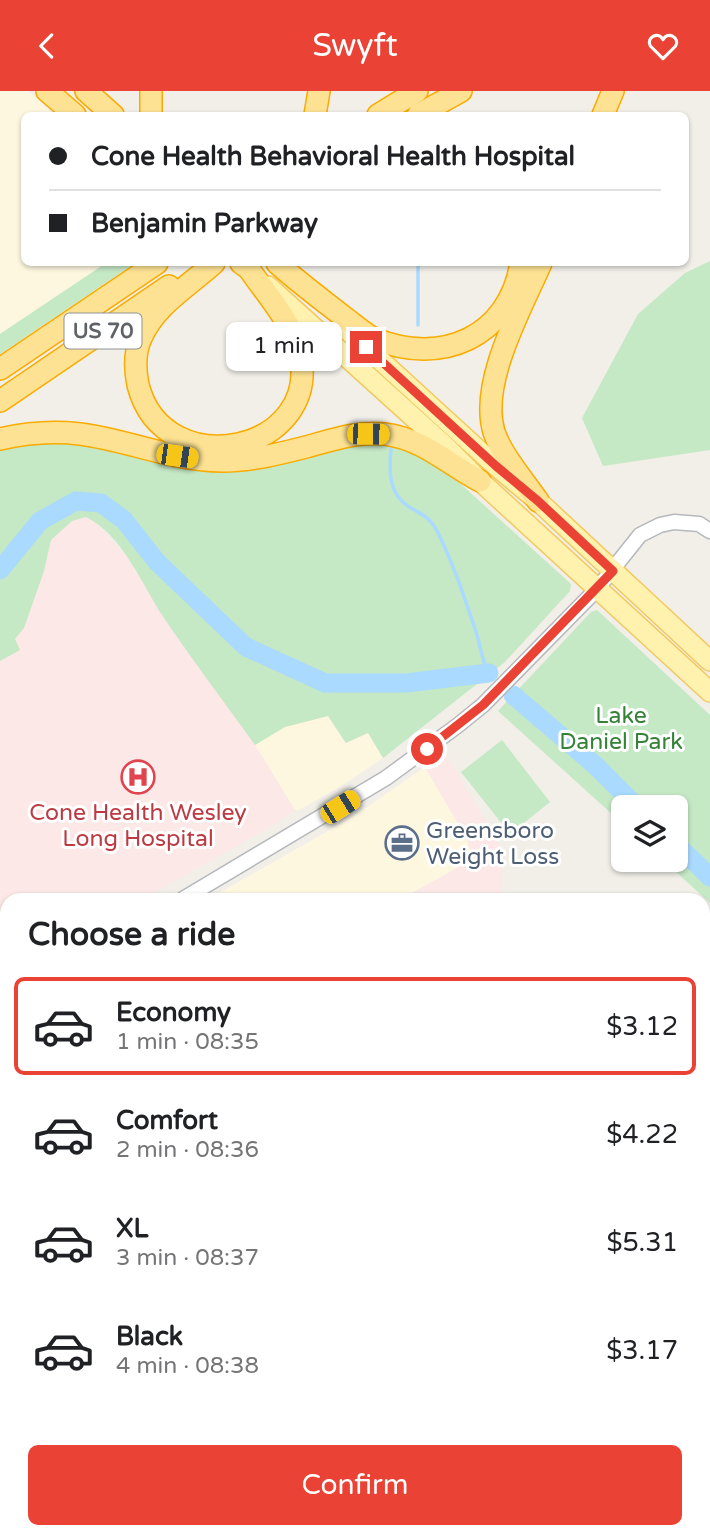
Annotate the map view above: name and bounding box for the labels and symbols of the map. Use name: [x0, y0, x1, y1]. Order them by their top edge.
road number: US 70: [64, 313, 142, 349]
callout: 1 min: [226, 323, 342, 371]
route end: [350, 331, 382, 363]
car: [347, 423, 390, 445]
car: [155, 443, 200, 469]
park label: Lake Daniel Park: [559, 702, 683, 756]
route start: [411, 733, 443, 765]
hospital icon: Cone Health Wesley Long Hospital: [119, 758, 157, 796]
car: [317, 787, 364, 827]
place label: Cone Health Wesley Long Hospital: [29, 799, 247, 853]
place label: Greensboro Weight Loss: [426, 817, 559, 871]
office icon: Greensboro Weight Loss: [383, 824, 421, 862]

